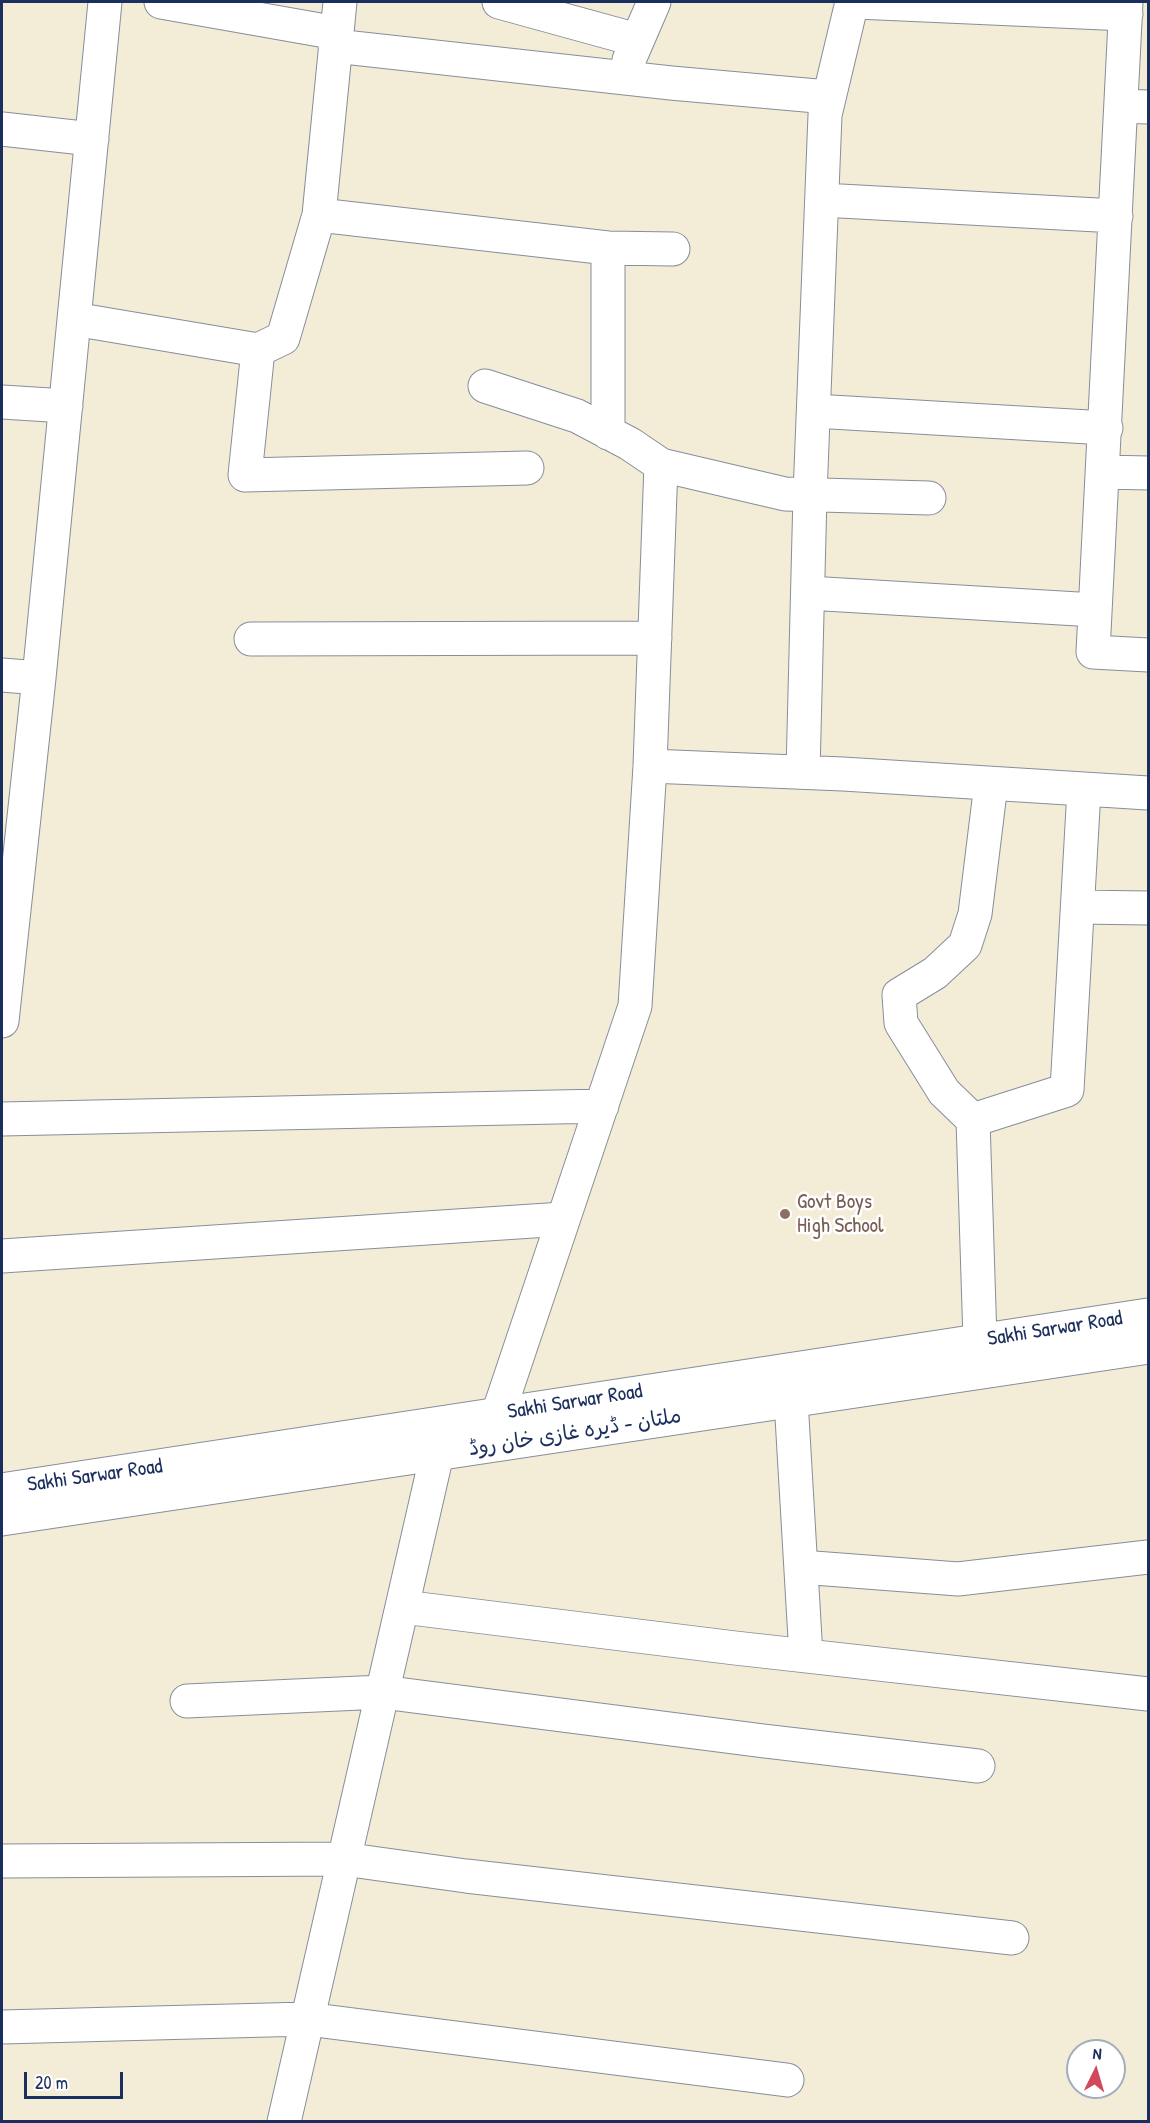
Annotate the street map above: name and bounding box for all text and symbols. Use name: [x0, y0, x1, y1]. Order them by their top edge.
place label: Govt Boys High School: [797, 1189, 884, 1239]
marker: Govt Boys High School: [778, 1207, 792, 1221]
street label: Sakhi Sarwar Road: [986, 1306, 1124, 1352]
street label: Sakhi Sarwar Road: [506, 1379, 644, 1425]
street label: ملتان - ڈیرہ غازی خان روڈ: [467, 1404, 683, 1462]
street label: Sakhi Sarwar Road: [26, 1454, 164, 1498]
north arrow: [1066, 2039, 1126, 2099]
text: N: [1092, 2042, 1103, 2064]
scale bar: [27, 2060, 126, 2098]
text: 20 m: [35, 2070, 68, 2095]

